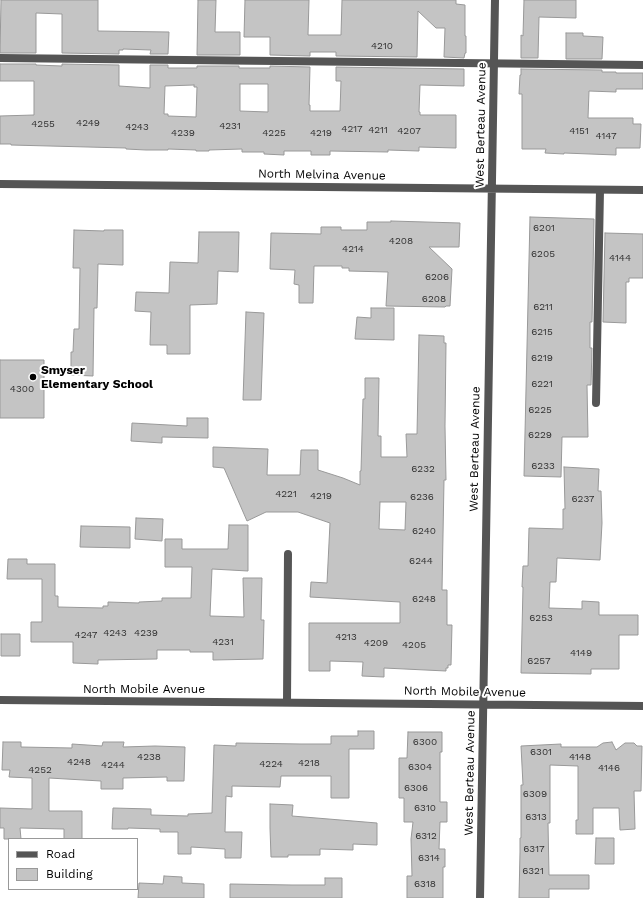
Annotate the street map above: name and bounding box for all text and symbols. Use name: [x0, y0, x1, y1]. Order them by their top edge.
house number: 4210: [371, 40, 393, 52]
street label: West Berteau Avenue: [473, 62, 489, 188]
house number: 4249: [76, 117, 100, 129]
house number: 4255: [31, 118, 55, 130]
house number: 4231: [219, 120, 241, 132]
house number: 4243: [125, 121, 149, 133]
house number: 4217: [341, 123, 363, 135]
house number: 4211: [368, 124, 388, 136]
house number: 4207: [397, 125, 421, 137]
house number: 4151: [569, 125, 589, 137]
house number: 4239: [171, 127, 195, 139]
house number: 4225: [262, 127, 286, 139]
house number: 4219: [310, 127, 332, 139]
house number: 4147: [595, 130, 617, 142]
street label: North Melvina Avenue: [258, 167, 386, 183]
house number: 6201: [533, 222, 555, 234]
house number: 4208: [389, 235, 413, 247]
house number: 4214: [342, 243, 364, 255]
house number: 6205: [531, 248, 555, 260]
house number: 4144: [609, 252, 631, 264]
house number: 6206: [425, 271, 449, 283]
house number: 6208: [422, 293, 446, 305]
house number: 6211: [533, 301, 553, 313]
house number: 6215: [531, 326, 553, 338]
house number: 6219: [531, 352, 553, 364]
place label: Smyser Elementary School: [41, 363, 153, 391]
marker: Smyser Elementary School: [28, 372, 38, 382]
house number: 6221: [531, 378, 553, 390]
house number: 4300: [10, 383, 34, 395]
street label: West Berteau Avenue: [467, 386, 483, 512]
house number: 6225: [528, 404, 552, 416]
house number: 6229: [528, 429, 552, 441]
house number: 6233: [531, 460, 555, 472]
house number: 6232: [411, 463, 435, 475]
house number: 4221: [275, 488, 297, 500]
house number: 4219: [310, 490, 332, 502]
house number: 6236: [410, 491, 434, 503]
house number: 6237: [572, 493, 594, 505]
house number: 6240: [412, 525, 436, 537]
house number: 6244: [409, 555, 433, 567]
house number: 6248: [412, 593, 436, 605]
house number: 6253: [529, 612, 553, 624]
house number: 4243: [103, 627, 127, 639]
house number: 4239: [134, 627, 158, 639]
house number: 4247: [75, 629, 97, 641]
house number: 4213: [335, 631, 357, 643]
house number: 4231: [212, 636, 234, 648]
house number: 4209: [364, 637, 388, 649]
house number: 4205: [402, 639, 426, 651]
house number: 4149: [570, 647, 592, 659]
house number: 6257: [527, 655, 551, 667]
street label: North Mobile Avenue: [83, 682, 205, 696]
street label: North Mobile Avenue: [404, 684, 526, 700]
street label: West Berteau Avenue: [462, 710, 478, 836]
house number: 6300: [413, 736, 437, 748]
house number: 6301: [530, 746, 552, 758]
house number: 4238: [137, 751, 161, 763]
house number: 4148: [569, 751, 591, 763]
house number: 4248: [67, 756, 91, 768]
house number: 4218: [298, 757, 320, 769]
house number: 4224: [259, 758, 283, 770]
house number: 4244: [101, 759, 125, 771]
house number: 6304: [408, 761, 432, 773]
house number: 4146: [598, 762, 620, 774]
house number: 4252: [28, 764, 52, 776]
house number: 6306: [404, 782, 428, 794]
house number: 6309: [523, 788, 547, 800]
house number: 6310: [414, 802, 436, 814]
house number: 6313: [525, 811, 547, 823]
house number: 6312: [415, 830, 437, 842]
legend: [8, 838, 138, 890]
house number: 6317: [523, 843, 545, 855]
text: Road: [46, 847, 75, 861]
house number: 6314: [418, 852, 440, 864]
house number: 6321: [522, 865, 544, 877]
text: Building: [46, 867, 93, 881]
house number: 6318: [414, 878, 436, 890]

